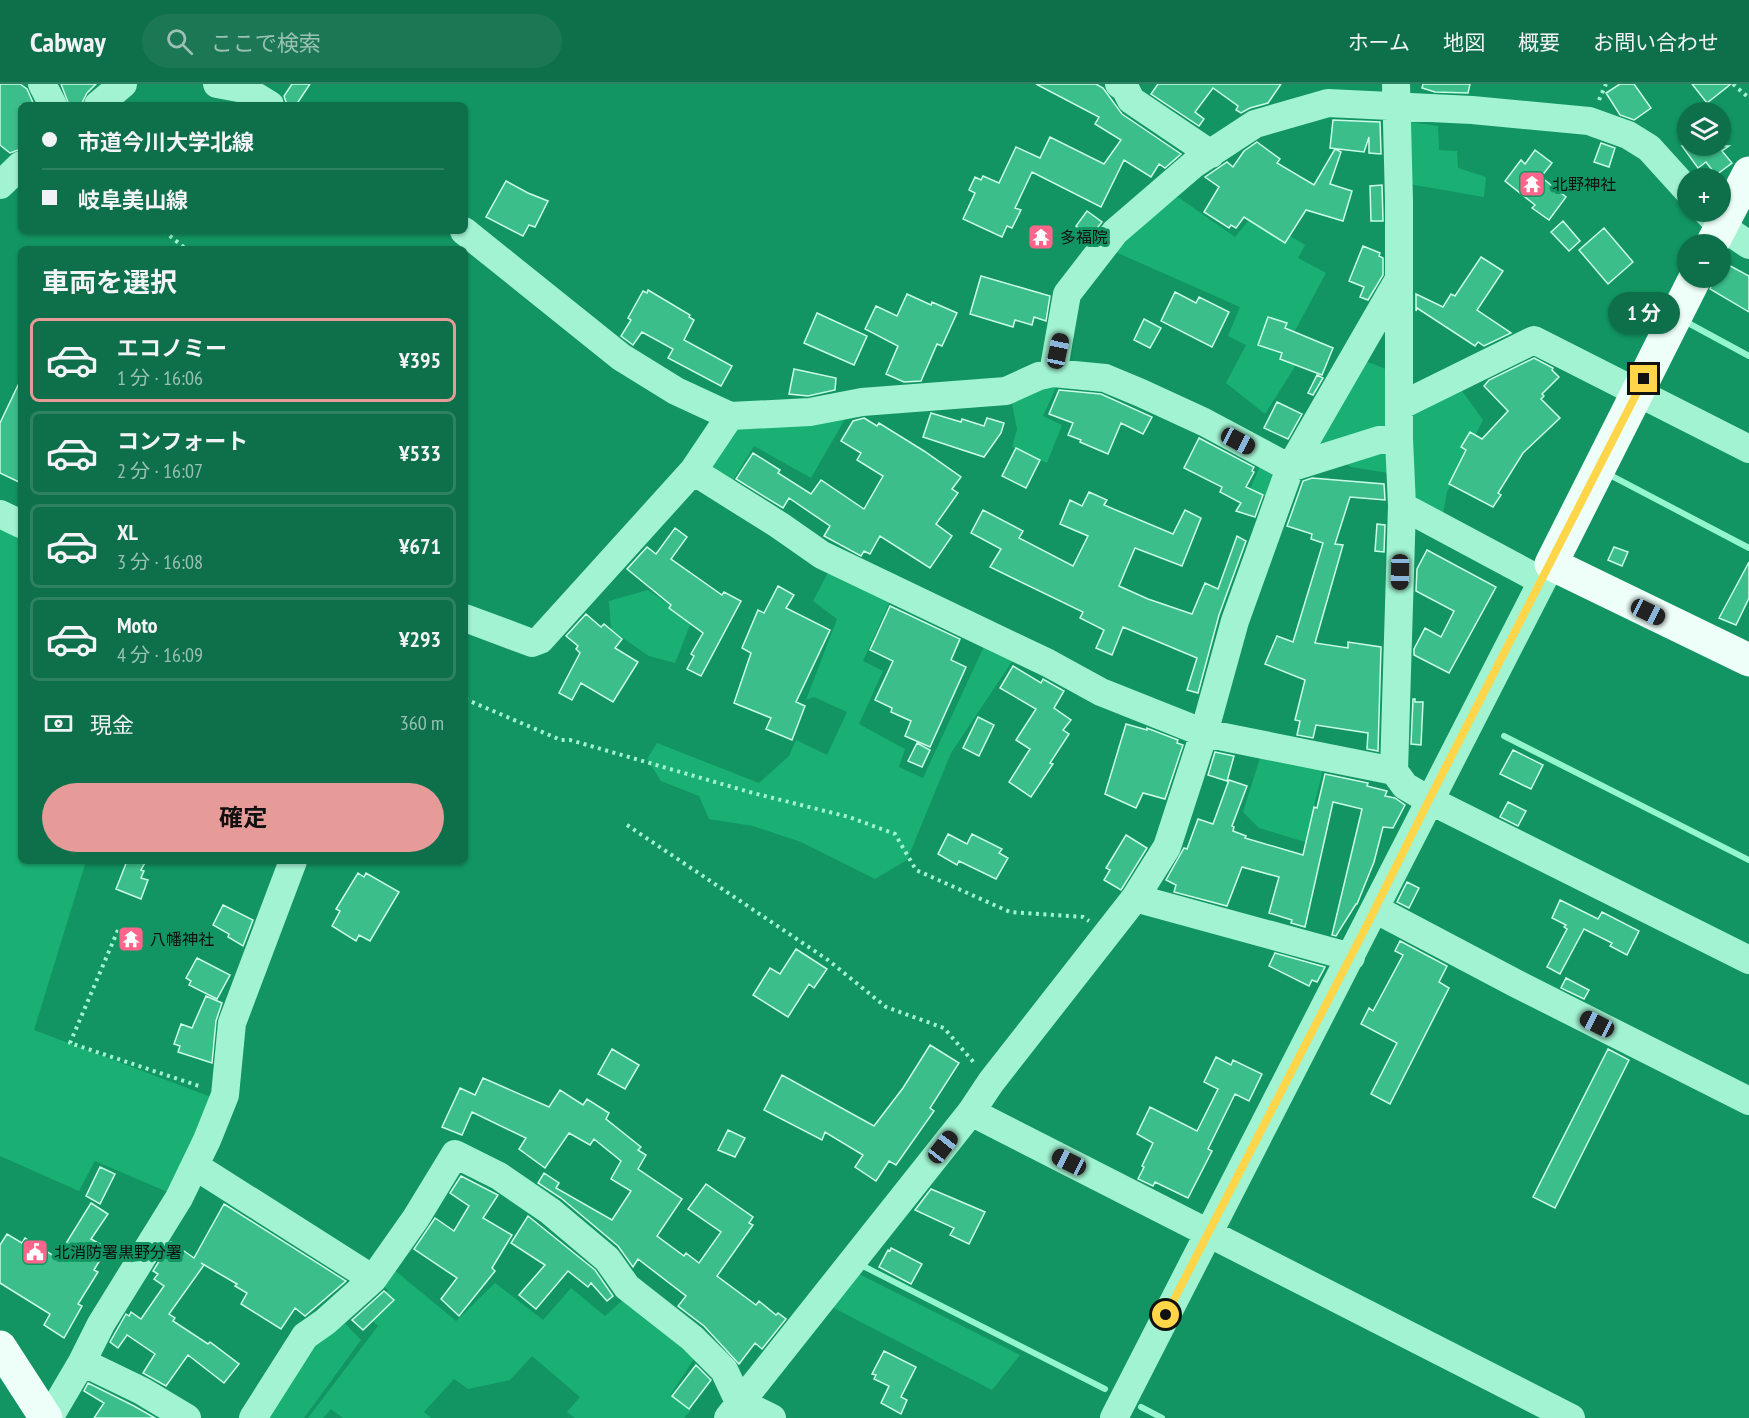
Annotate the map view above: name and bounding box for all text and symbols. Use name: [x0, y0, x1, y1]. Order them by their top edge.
search box: [142, 14, 562, 68]
text: Cabway: [30, 23, 106, 60]
icon: search: [163, 25, 196, 58]
text: ここで検索: [211, 29, 321, 57]
text: ホーム: [1348, 29, 1410, 56]
text: 地図: [1443, 29, 1485, 56]
text: 概要: [1518, 29, 1560, 56]
text: お問い合わせ: [1593, 29, 1719, 56]
map controls: [1677, 102, 1731, 288]
button: layers: [1677, 102, 1731, 156]
text: 市道今川大学北線: [78, 128, 254, 156]
button: +: [1677, 168, 1731, 222]
temple icon: 北野神社: [1517, 169, 1547, 199]
place label: 北野神社: [1552, 174, 1616, 194]
text: 岐阜美山線: [78, 186, 188, 214]
temple icon: 多福院: [1026, 222, 1056, 252]
place label: 多福院: [1060, 227, 1108, 247]
button: −: [1677, 234, 1731, 288]
text: 車両を選択: [42, 265, 177, 299]
callout: 1 分: [1608, 292, 1680, 334]
text: 1 分: [1627, 300, 1661, 326]
car: [1045, 332, 1071, 370]
icon: car: [45, 333, 99, 387]
text: エコノミー: [117, 334, 227, 362]
text: ¥395: [399, 346, 441, 374]
text: 1 分 · 16:06: [117, 365, 203, 391]
route end: [1630, 365, 1657, 392]
car: [1218, 425, 1258, 457]
icon: car: [45, 426, 99, 480]
text: コンフォート: [117, 427, 248, 455]
text: ¥533: [399, 439, 441, 467]
text: 2 分 · 16:07: [117, 458, 203, 484]
text: XL: [117, 518, 138, 546]
icon: car: [45, 519, 99, 573]
text: ¥671: [399, 532, 441, 560]
text: 3 分 · 16:08: [117, 549, 203, 575]
car: [1391, 554, 1409, 590]
car: [1628, 596, 1668, 628]
text: Moto: [117, 611, 158, 639]
icon: car: [45, 612, 99, 666]
text: ¥293: [399, 625, 441, 653]
text: 4 分 · 16:09: [117, 642, 203, 668]
icon: cash: [42, 707, 75, 740]
text: 360 m: [400, 710, 444, 736]
text: 現金: [90, 711, 134, 739]
button: 確定: [42, 783, 444, 852]
temple icon: 八幡神社: [116, 924, 146, 954]
place label: 八幡神社: [150, 929, 214, 949]
car: [1577, 1008, 1617, 1040]
car: [925, 1127, 961, 1167]
car: [1049, 1146, 1089, 1178]
public building icon: 北消防署黒野分署: [20, 1237, 50, 1267]
place label: 北消防署黒野分署: [54, 1242, 182, 1262]
route start: [1152, 1301, 1179, 1328]

